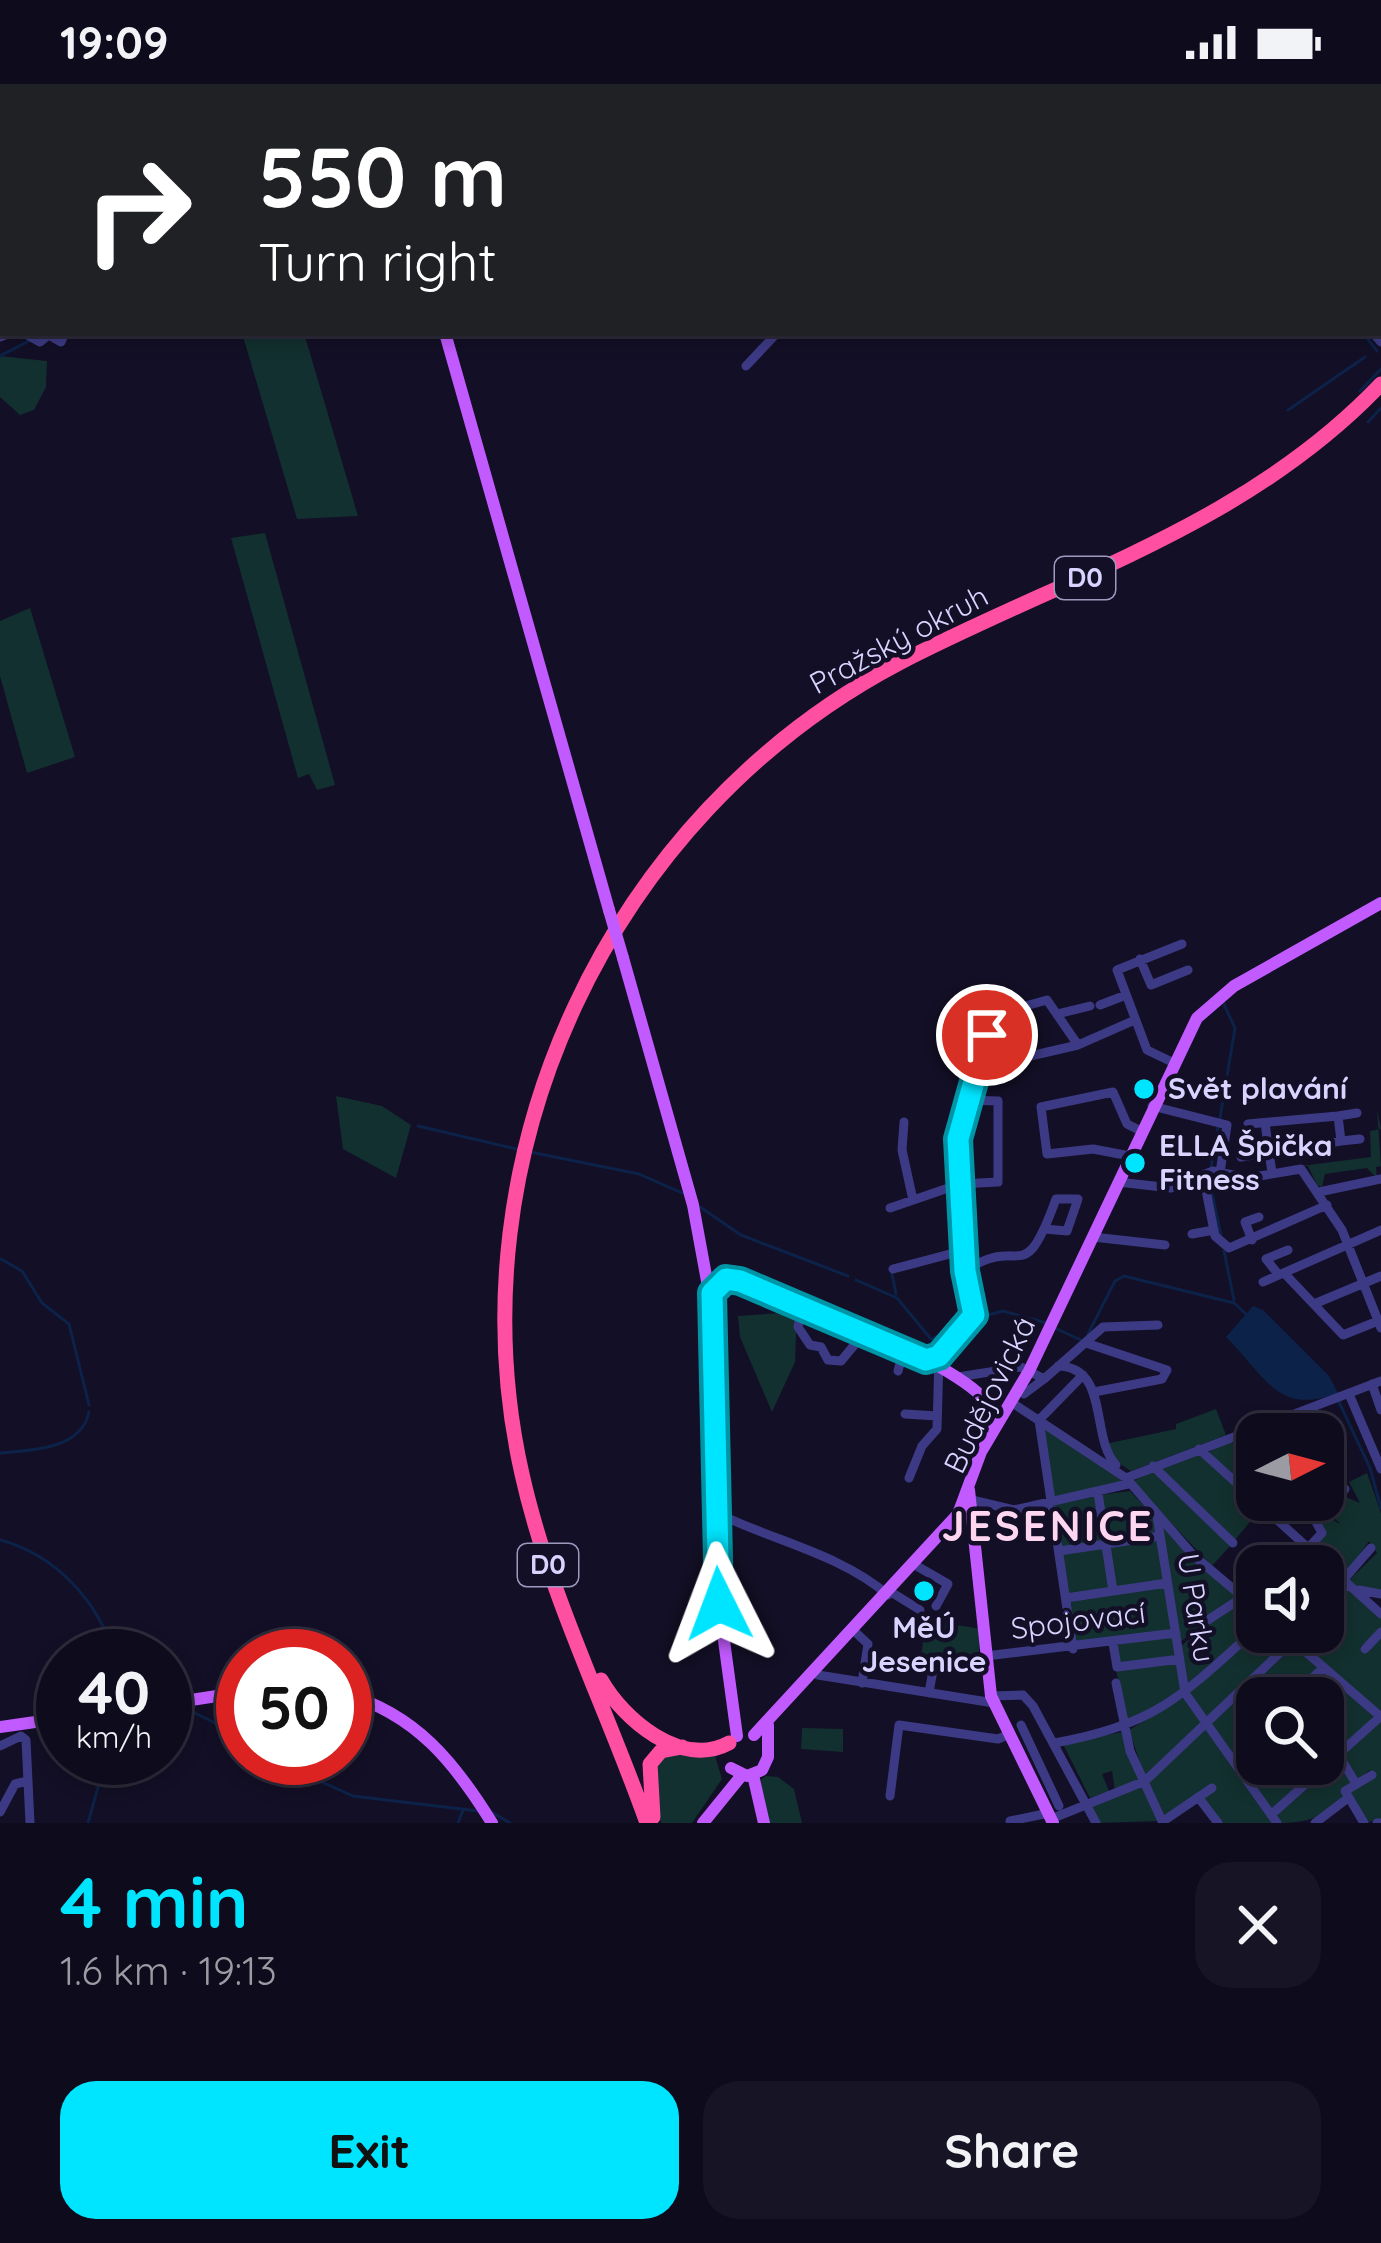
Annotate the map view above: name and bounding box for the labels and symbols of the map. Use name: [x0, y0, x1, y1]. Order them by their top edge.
road number: D0: [1055, 557, 1115, 599]
street label: Pražský okruh: [803, 576, 994, 702]
pin: [936, 984, 1038, 1086]
place label: Svět plavání: [1168, 1069, 1348, 1107]
marker: Svět plavání: [1131, 1076, 1157, 1102]
place label: ELLA Špička Fitness: [1159, 1126, 1333, 1198]
marker: ELLA Špička Fitness: [1122, 1150, 1148, 1176]
street label: Budějovická: [935, 1310, 1043, 1479]
north arrow: [1236, 1413, 1344, 1521]
district label: JESENICE: [941, 1499, 1155, 1552]
position arrow: [656, 1541, 782, 1667]
road number: D0: [518, 1544, 578, 1586]
street label: U Parku: [1170, 1551, 1224, 1665]
marker: MěÚ Jesenice: [911, 1578, 937, 1604]
street label: Spojovací: [1008, 1593, 1148, 1647]
place label: MěÚ Jesenice: [862, 1608, 986, 1680]
speed limit sign: 50: [216, 1629, 372, 1785]

